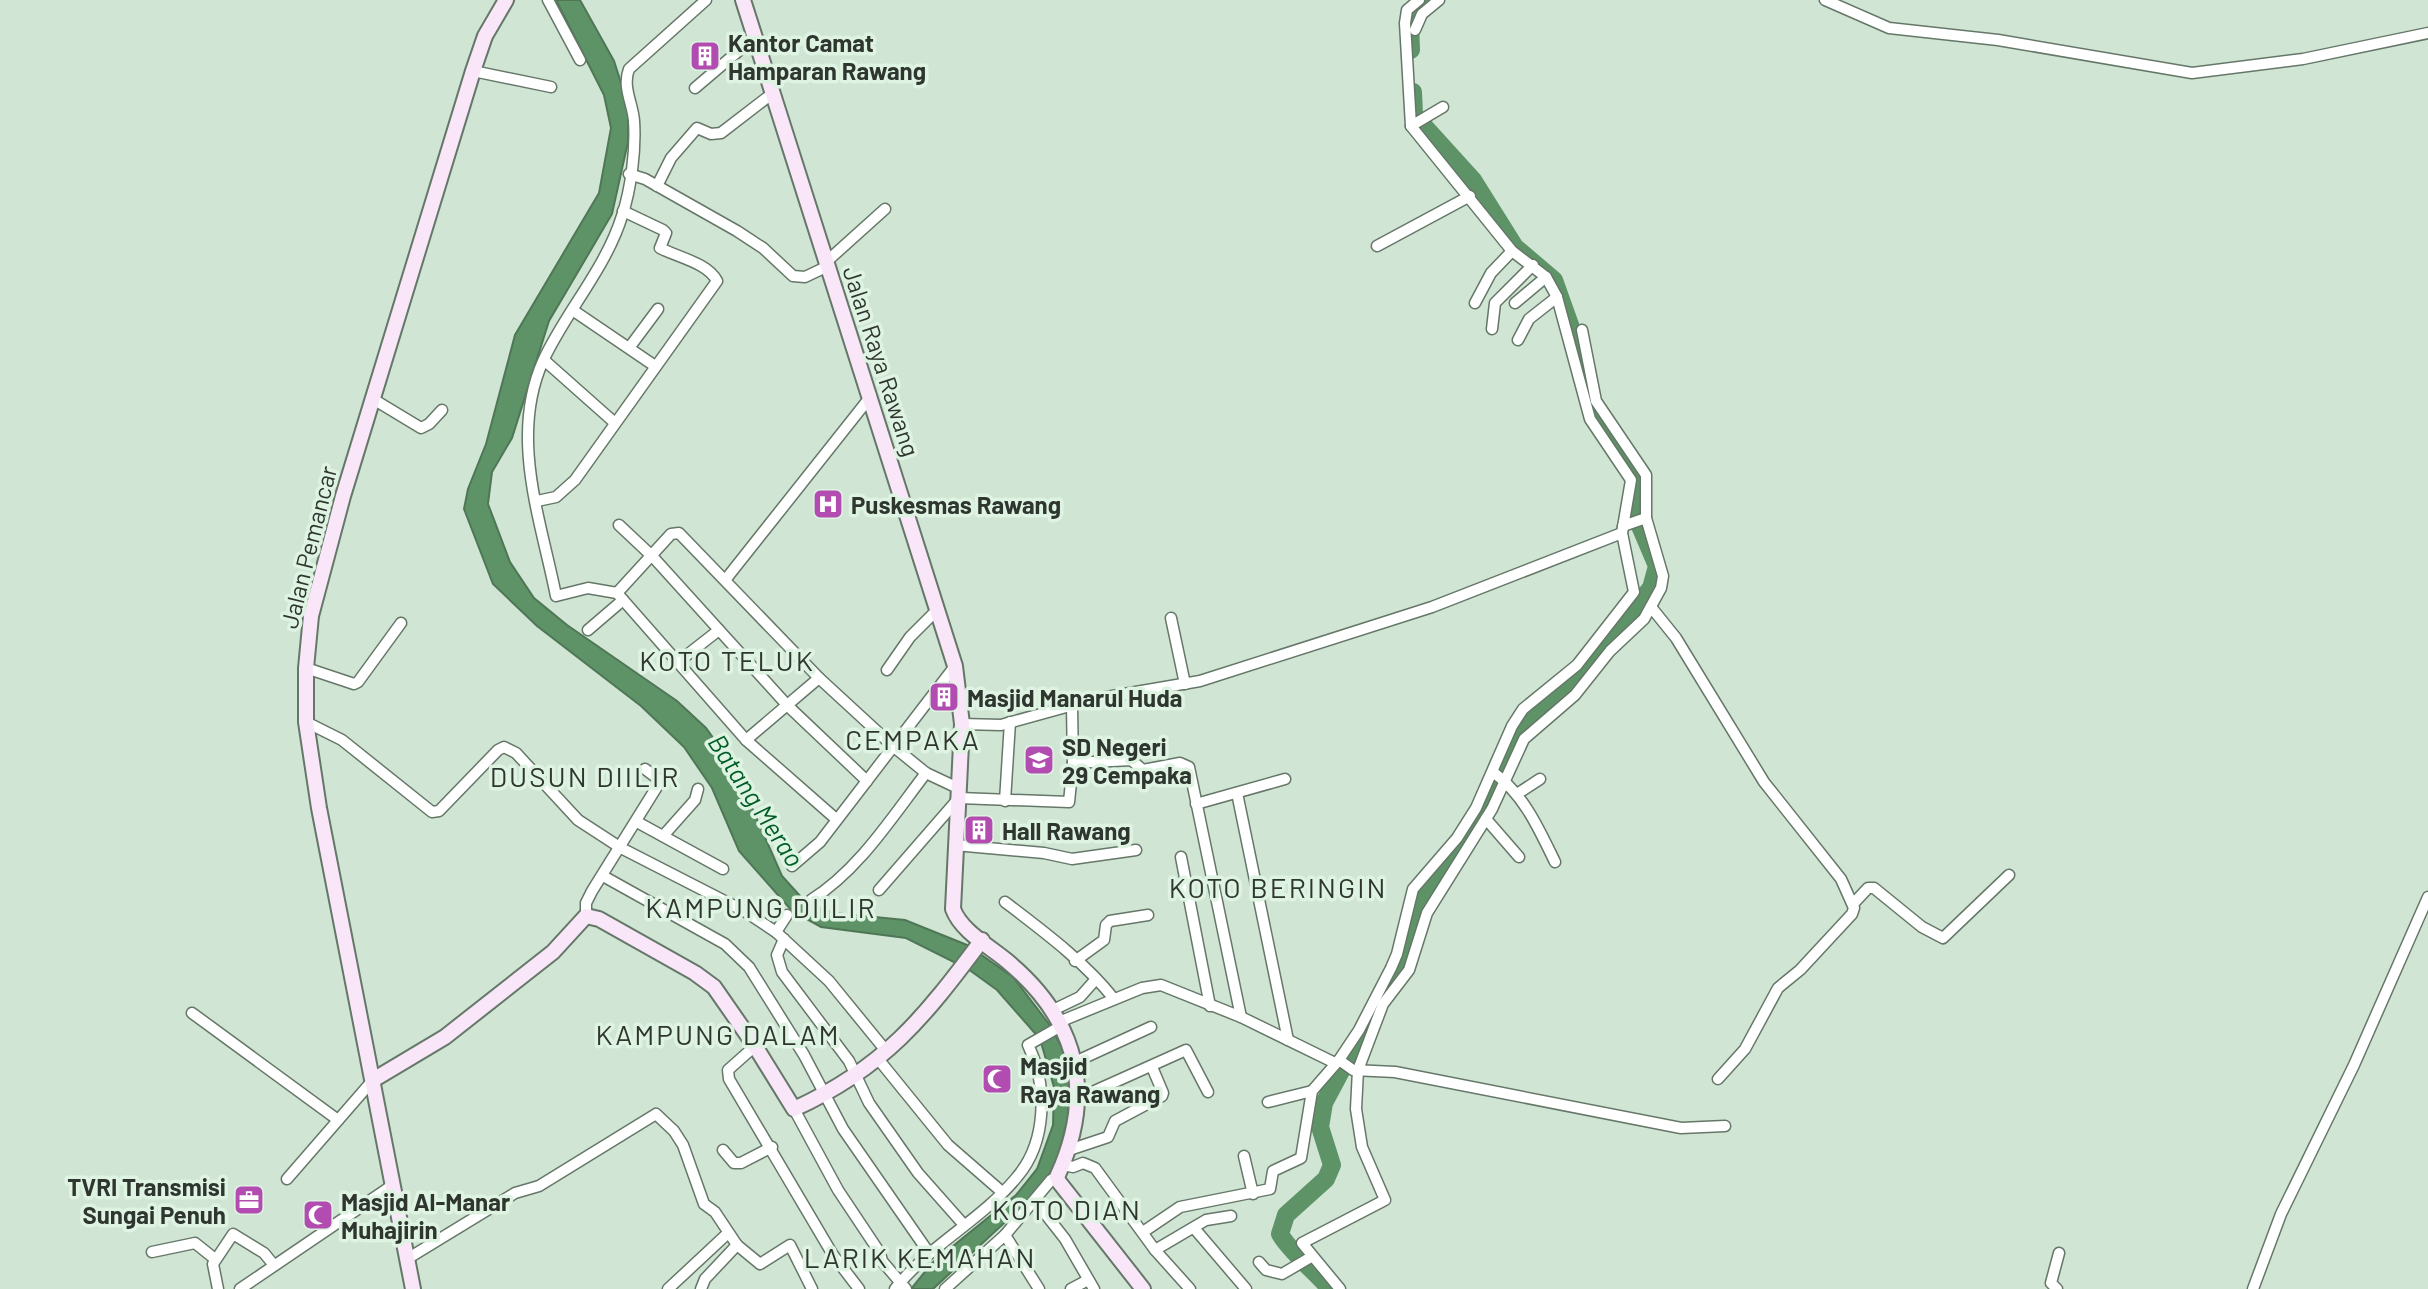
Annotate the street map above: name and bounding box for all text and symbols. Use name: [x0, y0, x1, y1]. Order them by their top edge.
place label: Kantor Camat Hamparan Rawang: [728, 28, 926, 85]
building icon: Kantor Camat Hamparan Rawang: [688, 39, 722, 73]
street label: Jalan Raya Rawang: [838, 262, 926, 460]
street label: Jalan Pemancar: [274, 462, 342, 631]
hospital icon: Puskesmas Rawang: [811, 487, 845, 521]
place label: Puskesmas Rawang: [851, 490, 1061, 519]
district label: KOTO TELUK: [639, 643, 815, 677]
building icon: Masjid Manarul Huda: [927, 680, 961, 714]
place label: Masjid Manarul Huda: [967, 683, 1182, 712]
district label: CEMPAKA: [845, 722, 981, 756]
water label: Batang Merao: [703, 728, 811, 872]
place label: SD Negeri 29 Cempaka: [1062, 732, 1192, 789]
school or university icon: SD Negeri 29 Cempaka: [1022, 743, 1056, 777]
district label: DUSUN DIILIR: [490, 759, 680, 793]
building icon: Hall Rawang: [962, 813, 996, 847]
place label: Hall Rawang: [1002, 816, 1131, 845]
district label: KOTO BERINGIN: [1169, 870, 1387, 904]
district label: KAMPUNG DIILIR: [645, 890, 877, 924]
district label: KAMPUNG DALAM: [595, 1017, 841, 1051]
place label: Masjid Raya Rawang: [1020, 1051, 1160, 1108]
mosque icon: Masjid Raya Rawang: [980, 1062, 1014, 1096]
place label: TVRI Transmisi Sungai Penuh: [67, 1172, 226, 1229]
office icon: TVRI Transmisi Sungai Penuh: [232, 1183, 266, 1217]
place label: Masjid Al-Manar Muhajirin: [341, 1187, 510, 1244]
district label: KOTO DIAN: [992, 1192, 1142, 1226]
mosque icon: Masjid Al-Manar Muhajirin: [301, 1198, 335, 1232]
district label: LARIK KEMAHAN: [804, 1240, 1036, 1274]

